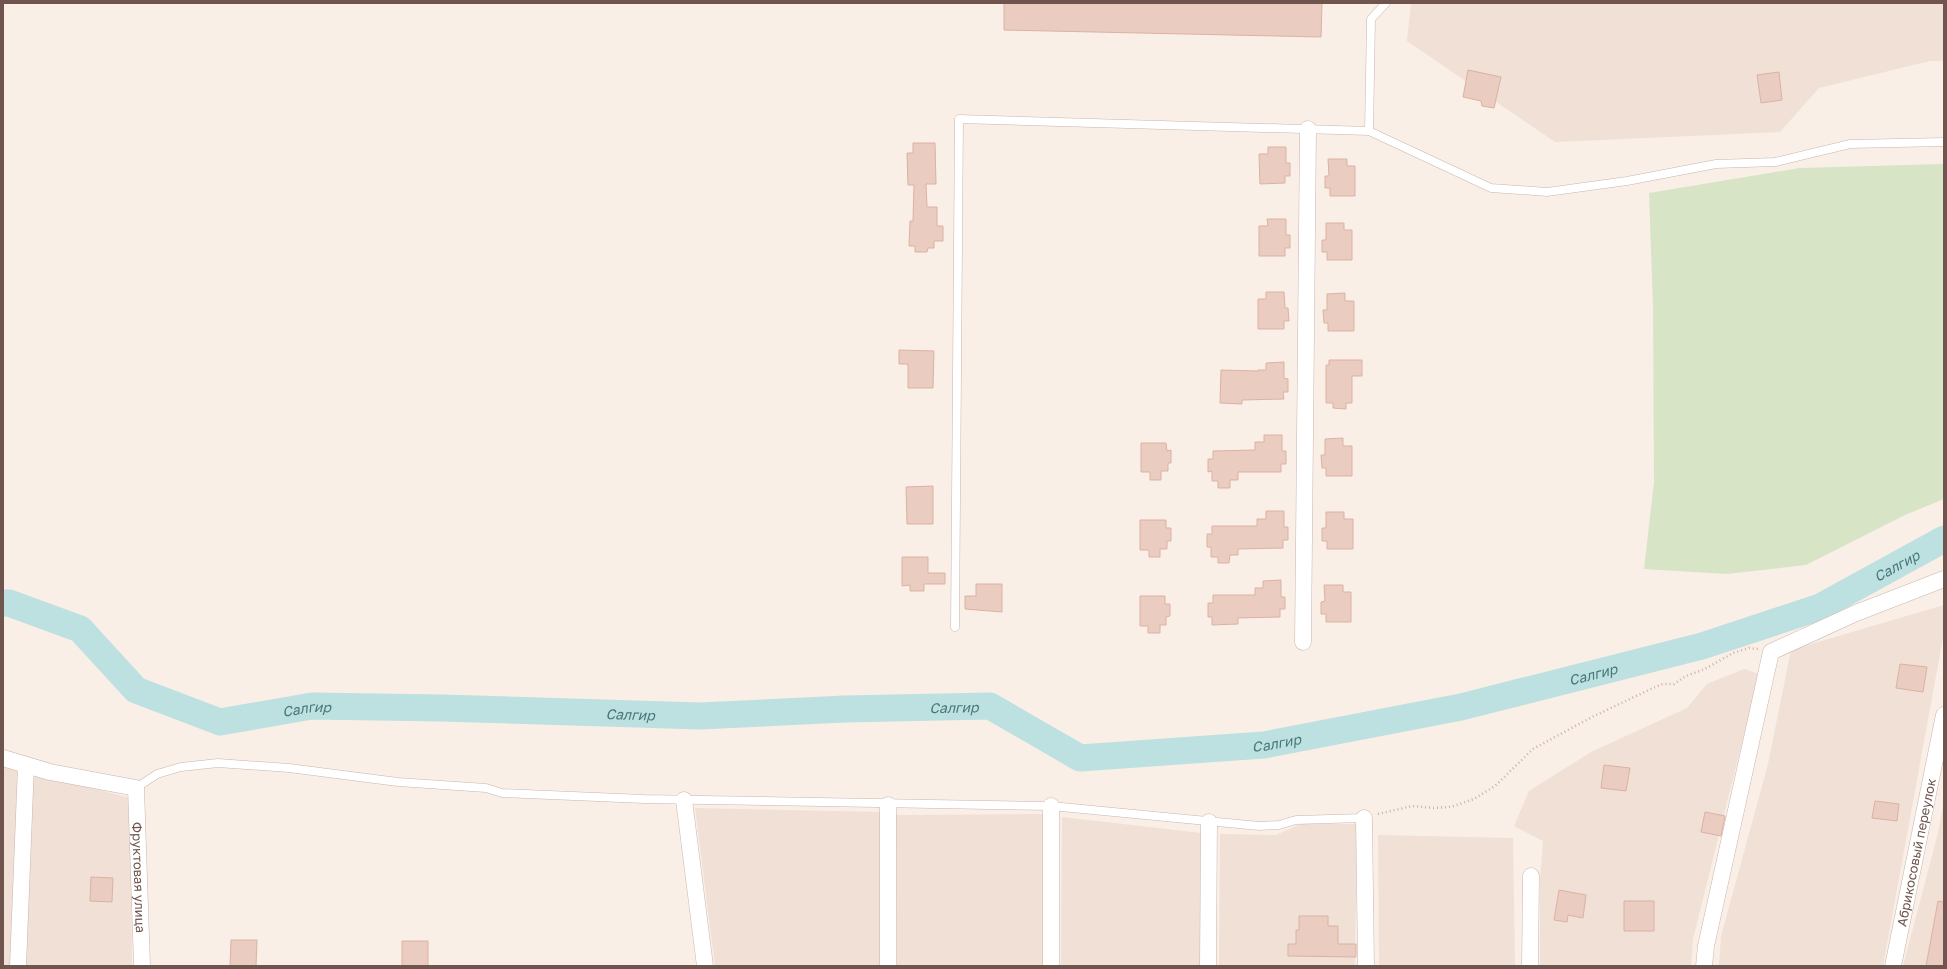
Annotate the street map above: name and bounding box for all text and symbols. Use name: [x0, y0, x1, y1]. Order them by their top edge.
water label: Салгир: [1871, 545, 1923, 584]
water label: Салгир: [1567, 659, 1620, 688]
water label: Салгир: [281, 697, 332, 720]
water label: Салгир: [929, 698, 980, 716]
water label: Салгир: [605, 705, 656, 723]
water label: Салгир: [1251, 729, 1303, 754]
street label: Абрикосовый переулок: [1893, 776, 1939, 928]
street label: Фруктовая улица: [129, 822, 149, 933]

